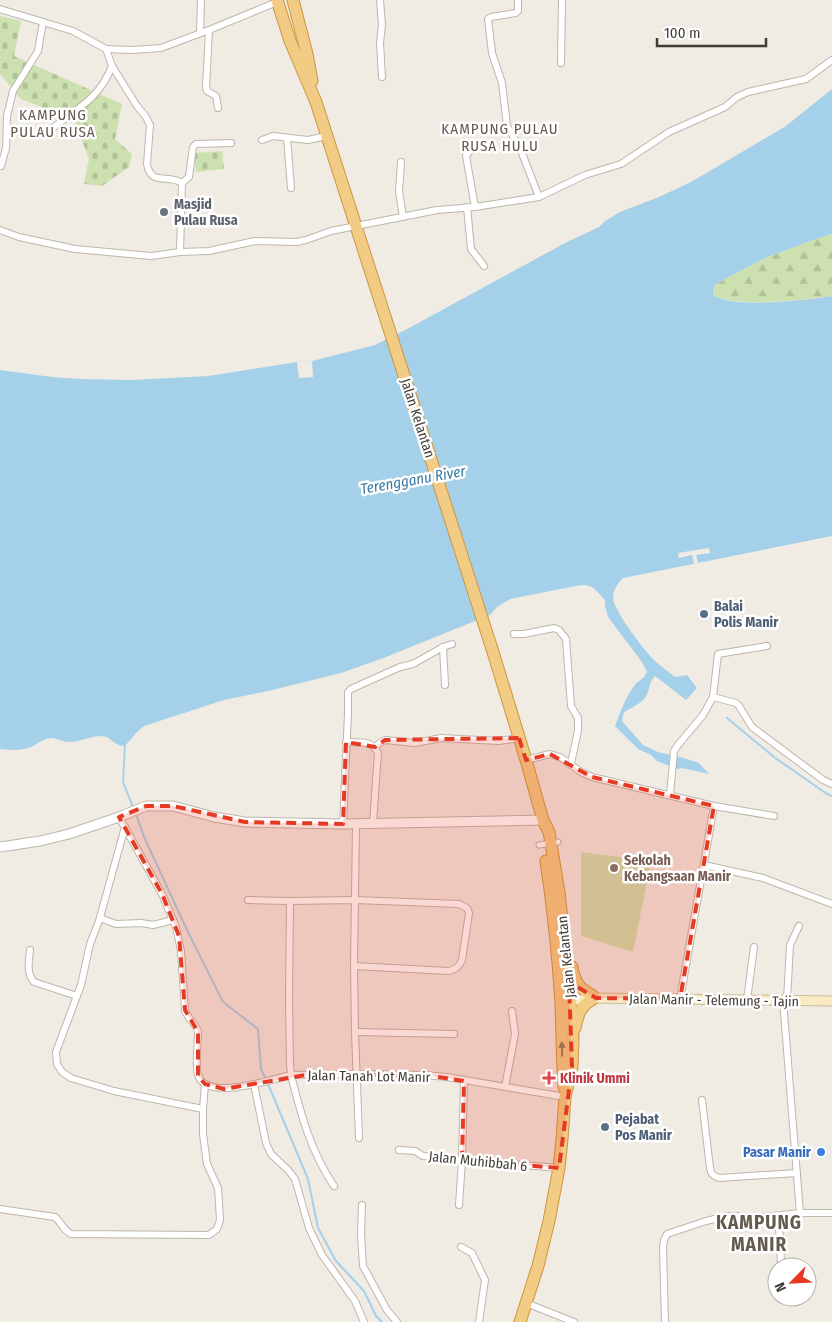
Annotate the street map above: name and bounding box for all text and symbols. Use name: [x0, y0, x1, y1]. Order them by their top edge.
scale bar: [657, 15, 766, 47]
text: 100 m: [664, 24, 701, 42]
district label: KAMPUNG PULAU RUSA: [10, 106, 96, 141]
district label: KAMPUNG PULAU RUSA HULU: [441, 120, 559, 155]
place label: Masjid Pulau Rusa: [174, 196, 238, 229]
marker: Masjid Pulau Rusa: [158, 206, 170, 218]
street label: Jalan Kelantan: [397, 376, 438, 460]
water label: Terengganu River: [359, 462, 468, 498]
place label: Balai Polis Manir: [714, 598, 779, 631]
marker: Balai Polis Manir: [698, 608, 710, 620]
place label: Sekolah Kebangsaan Manir: [624, 852, 732, 885]
marker: Sekolah Kebangsaan Manir: [608, 862, 620, 874]
street label: Jalan Kelantan: [554, 915, 579, 999]
street label: Jalan Manir - Telemung - Tajin: [629, 991, 799, 1010]
one-way arrow: [558, 1041, 566, 1057]
street label: Jalan Tanah Lot Manir: [307, 1067, 431, 1086]
place label: Klinik Ummi: [560, 1070, 630, 1087]
marker: Klinik Ummi: [542, 1071, 556, 1085]
place label: Pejabat Pos Manir: [615, 1111, 673, 1144]
marker: Pejabat Pos Manir: [599, 1121, 611, 1133]
place label: Pasar Manir: [743, 1144, 812, 1161]
marker: Pasar Manir: [815, 1146, 827, 1158]
street label: Jalan Muhibbah 6: [428, 1148, 528, 1175]
district label: KAMPUNG MANIR: [716, 1211, 802, 1256]
north arrow: [767, 1257, 817, 1307]
text: N: [771, 1280, 790, 1294]

